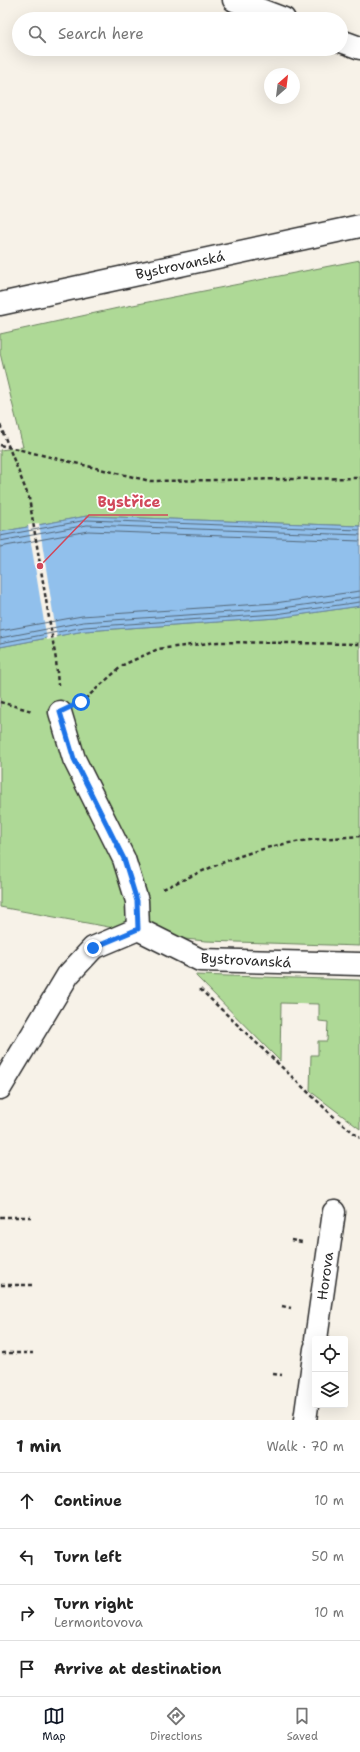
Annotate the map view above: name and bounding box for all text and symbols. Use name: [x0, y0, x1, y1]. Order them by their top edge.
search box: [12, 12, 348, 56]
icon: search: [26, 23, 48, 45]
text: Search here: [58, 24, 144, 44]
north arrow: [264, 68, 300, 104]
street label: Bystrovanská: [134, 247, 226, 283]
callout: Bystřice: [89, 488, 168, 515]
text: Bystřice: [97, 492, 161, 512]
route start: [72, 693, 90, 711]
route end: [84, 939, 102, 957]
street label: Bystrovanská: [200, 949, 292, 971]
street label: Horova: [313, 1250, 337, 1301]
map controls: [312, 1336, 348, 1408]
button: locate: [312, 1336, 348, 1372]
button: layers: [312, 1372, 348, 1408]
text: 1 min: [16, 1435, 61, 1457]
text: Walk · 70 m: [267, 1438, 344, 1455]
icon: ahead: [16, 1490, 38, 1512]
text: Continue: [54, 1491, 122, 1511]
text: 10 m: [314, 1492, 344, 1509]
icon: left: [16, 1546, 38, 1568]
text: Turn left: [54, 1547, 122, 1567]
text: 50 m: [311, 1548, 344, 1565]
text: Turn right: [54, 1594, 134, 1614]
icon: right: [16, 1602, 38, 1624]
text: 10 m: [314, 1604, 344, 1621]
text: Lermontovova: [54, 1614, 143, 1631]
icon: arrive: [16, 1658, 38, 1680]
text: Arrive at destination: [54, 1659, 222, 1679]
tab: Map: [42, 1705, 66, 1744]
tab: Directions: [150, 1705, 202, 1744]
tab: Saved: [287, 1705, 318, 1744]

